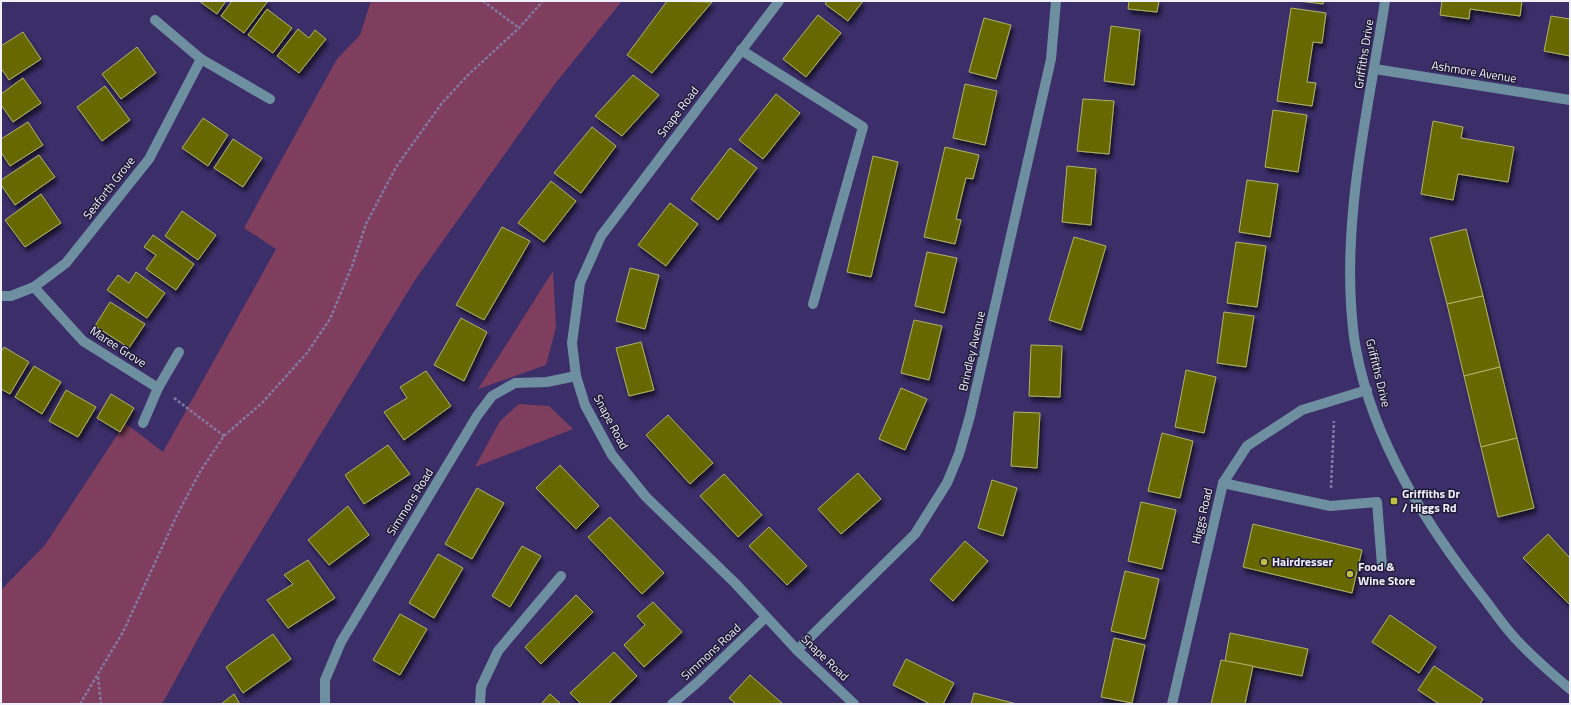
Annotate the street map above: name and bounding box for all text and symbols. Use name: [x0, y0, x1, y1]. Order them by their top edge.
street label: Griffiths Drive: [1349, 18, 1378, 90]
street label: Ashmore Avenue: [1430, 55, 1518, 88]
street label: Snape Road: [652, 82, 703, 141]
street label: Seaforth Grove: [78, 152, 139, 223]
street label: Brindley Avenue: [953, 309, 990, 393]
street label: Maree Grove: [86, 321, 150, 372]
street label: Griffiths Drive: [1361, 337, 1396, 409]
street label: Snape Road: [589, 391, 634, 453]
street label: Simmons Road: [381, 464, 438, 539]
place label: Griffiths Dr / Higgs Rd: [1402, 484, 1461, 517]
street label: Higgs Road: [1186, 486, 1217, 546]
marker: Griffiths Dr / Higgs Rd: [1389, 496, 1399, 506]
place label: Hairdresser: [1272, 552, 1333, 571]
marker: Hairdresser: [1259, 557, 1269, 567]
place label: Food & Wine Store: [1358, 557, 1415, 590]
marker: Food & Wine Store: [1345, 569, 1355, 579]
street label: Simmons Road: [676, 619, 745, 685]
street label: Snape Road: [797, 630, 854, 685]

